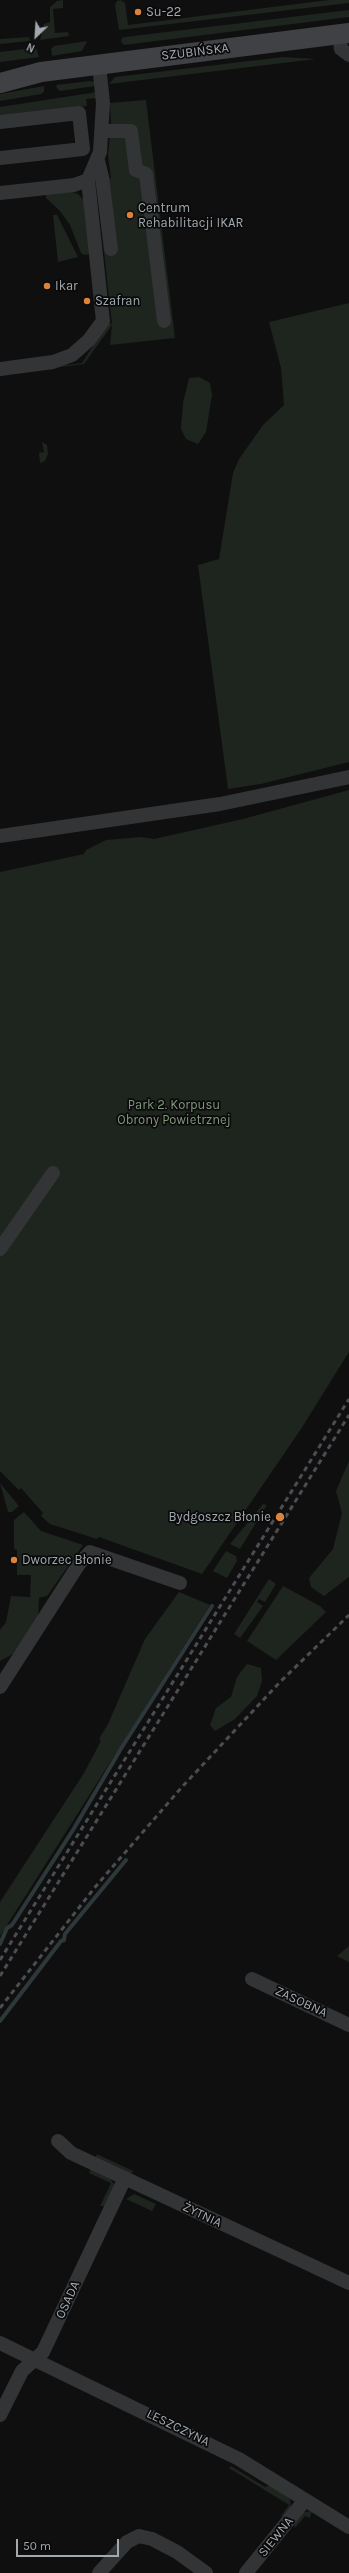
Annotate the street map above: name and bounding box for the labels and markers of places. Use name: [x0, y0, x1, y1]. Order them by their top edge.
place label: Su-22: [146, 4, 181, 20]
marker: Su-22: [133, 7, 143, 17]
place label: Centrum Rehabilitacji IKAR: [138, 200, 243, 231]
marker: Centrum Rehabilitacji IKAR: [125, 210, 135, 220]
place label: Ikar: [55, 278, 78, 294]
marker: Ikar: [42, 281, 52, 291]
place label: Szafran: [95, 293, 140, 309]
marker: Szafran: [82, 296, 92, 306]
place label: Bydgoszcz Błonie: [169, 1509, 271, 1525]
marker: Bydgoszcz Błonie: [274, 1511, 286, 1523]
place label: Dworzec Błonie: [22, 1552, 112, 1568]
marker: Dworzec Błonie: [9, 1555, 19, 1565]

